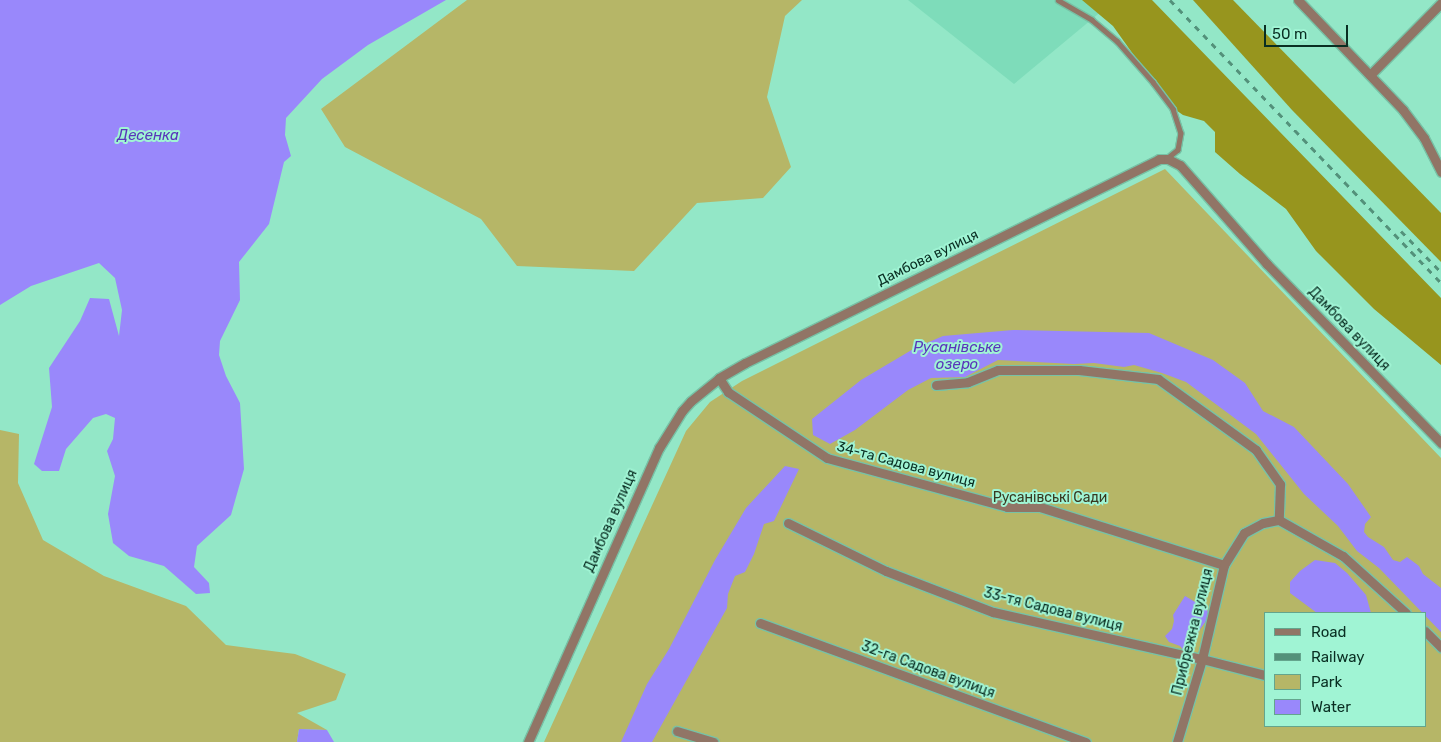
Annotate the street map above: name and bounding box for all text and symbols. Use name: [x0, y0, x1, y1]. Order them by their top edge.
scale bar: [1266, 15, 1350, 47]
text: 50 m: [1272, 25, 1307, 43]
water label: Десенка: [117, 127, 179, 145]
street label: Дамбова вулиця: [875, 226, 981, 290]
street label: Дамбова вулиця: [1305, 283, 1393, 375]
water label: Русанівське озеро: [913, 338, 1001, 373]
street label: 34-та Садова вулиця: [835, 438, 977, 492]
street label: Дамбова вулиця: [581, 467, 641, 575]
park label: Русанівські Сади: [993, 490, 1107, 506]
street label: Прибрежна вулиця: [1169, 567, 1217, 697]
street label: 33-тя Садова вулиця: [982, 585, 1124, 635]
legend: [1264, 612, 1426, 727]
text: Road: [1311, 623, 1347, 641]
street label: 32-га Садова вулиця: [859, 638, 997, 702]
text: Railway: [1311, 648, 1365, 666]
text: Park: [1311, 673, 1342, 691]
text: Water: [1311, 698, 1351, 716]

